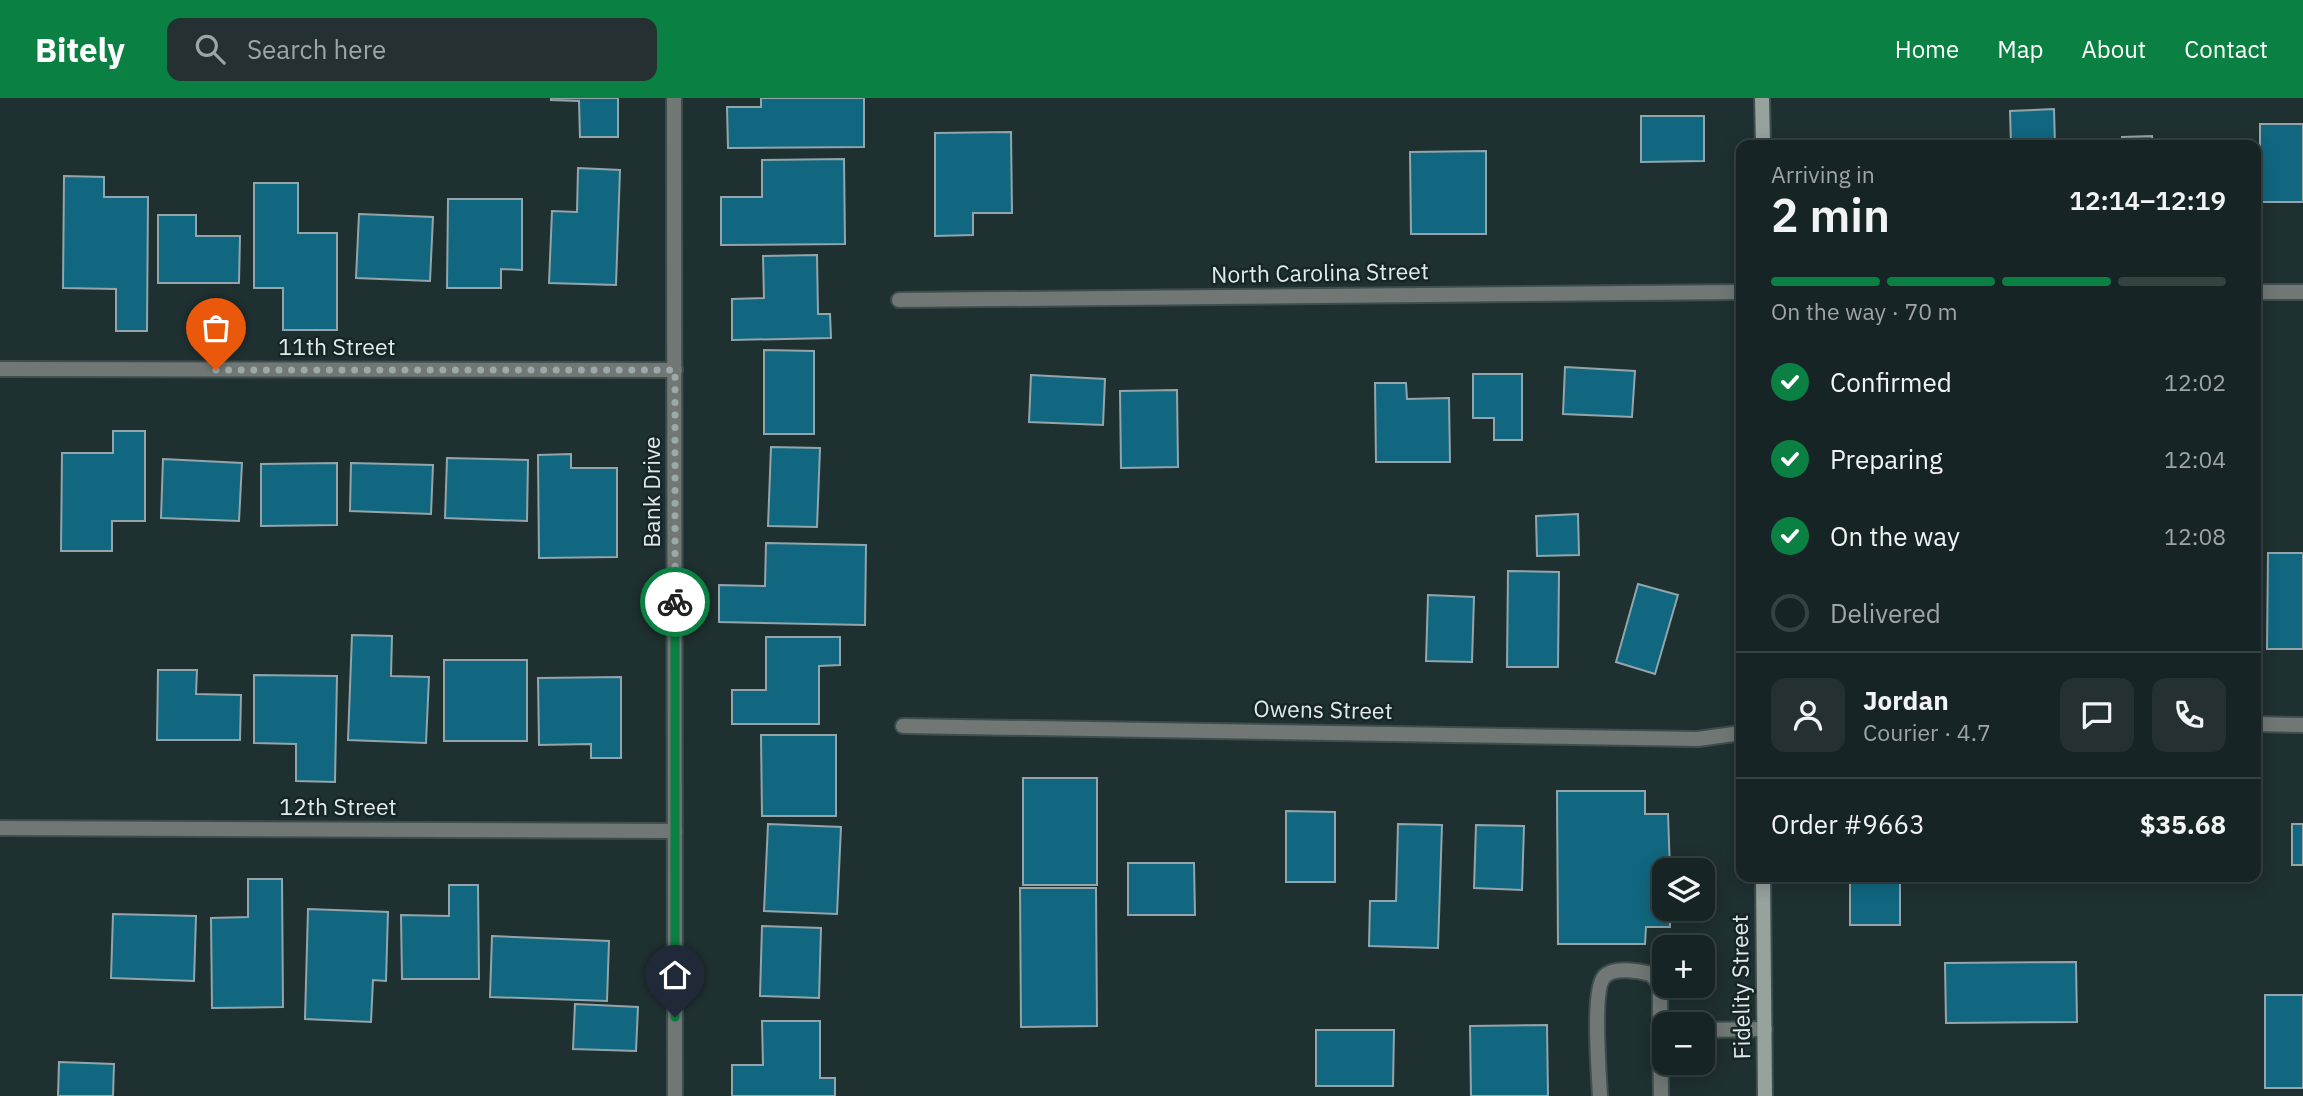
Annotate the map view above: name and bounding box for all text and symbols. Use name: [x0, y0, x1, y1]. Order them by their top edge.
search box: [167, 18, 657, 81]
text: Bitely: [35, 28, 125, 71]
icon: search: [191, 30, 229, 68]
text: Search here: [247, 32, 386, 66]
text: Home: [1895, 33, 1959, 65]
text: Map: [1997, 33, 2043, 65]
text: About: [2081, 33, 2146, 65]
text: Contact: [2184, 33, 2268, 65]
text: Arriving in: [1771, 159, 1875, 189]
text: 12:14–12:19: [2069, 183, 2226, 217]
text: 2 min: [1771, 185, 1890, 245]
street label: North Carolina Street: [1211, 255, 1429, 289]
text: On the way · 70 m: [1771, 296, 1958, 326]
pin: [186, 298, 246, 370]
icon: bag: [197, 309, 235, 347]
street label: 11th Street: [278, 331, 396, 361]
icon: check: [1771, 363, 1809, 401]
text: Confirmed: [1830, 365, 1952, 399]
text: 12:02: [2164, 367, 2226, 397]
street label: Bank Drive: [636, 436, 666, 548]
icon: check: [1771, 440, 1809, 478]
text: Preparing: [1830, 442, 1943, 476]
text: 12:04: [2164, 444, 2226, 474]
icon: check: [1771, 517, 1809, 555]
text: On the way: [1830, 519, 1960, 553]
text: 12:08: [2164, 521, 2226, 551]
courier: [640, 567, 710, 637]
icon: bike: [656, 583, 694, 621]
text: Delivered: [1830, 596, 1941, 630]
button: person: [1771, 678, 1845, 752]
button: chat: [2060, 678, 2134, 752]
button: phone: [2152, 678, 2226, 752]
text: Jordan: [1863, 683, 1949, 717]
street label: Owens Street: [1253, 693, 1393, 725]
text: Courier · 4.7: [1863, 717, 1991, 747]
street label: 12th Street: [279, 791, 397, 821]
text: Order #9663: [1771, 807, 1925, 841]
text: $35.68: [2140, 807, 2226, 841]
map controls: [1652, 858, 1715, 1075]
button: layers: [1652, 858, 1715, 921]
street label: Fidelity Street: [1724, 914, 1756, 1060]
button: +: [1652, 935, 1715, 998]
pin: [645, 945, 705, 1017]
icon: home: [656, 956, 694, 994]
button: −: [1652, 1012, 1715, 1075]

